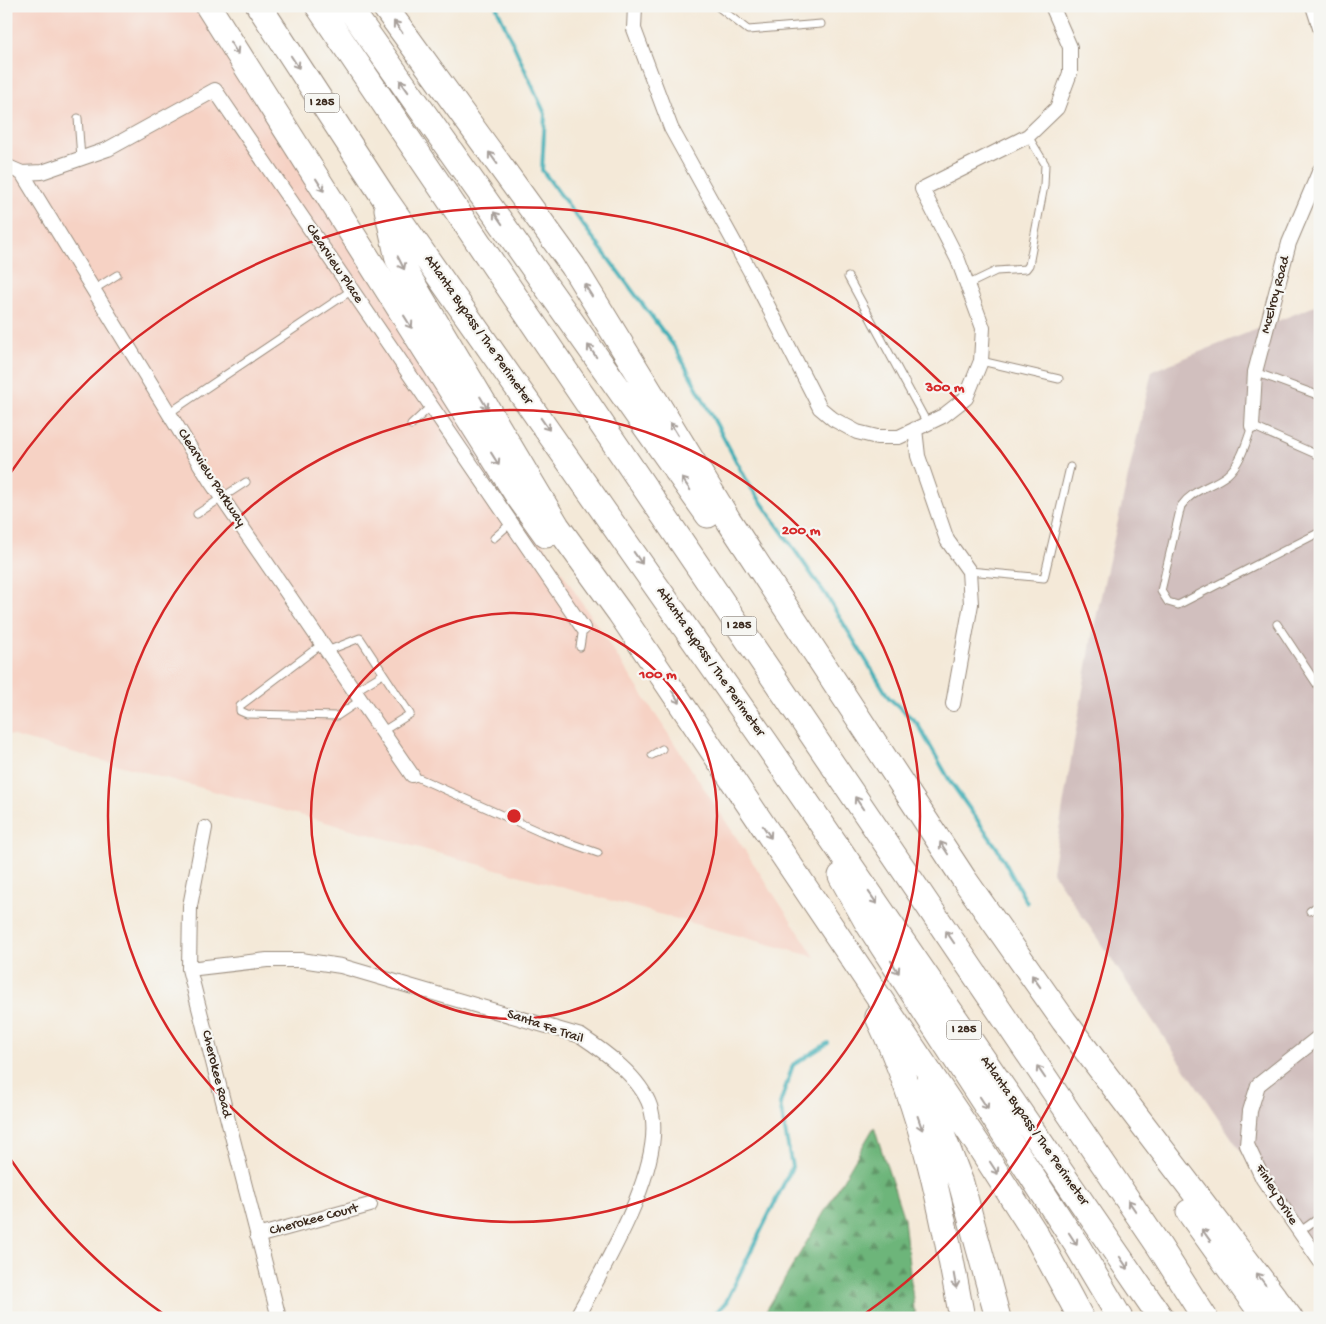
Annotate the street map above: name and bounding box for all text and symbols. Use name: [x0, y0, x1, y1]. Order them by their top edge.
one-way arrow: [393, 20, 404, 34]
one-way arrow: [229, 40, 239, 54]
one-way arrow: [290, 54, 300, 68]
one-way arrow: [399, 79, 409, 93]
road number: I 285: [304, 94, 340, 112]
one-way arrow: [488, 152, 499, 165]
one-way arrow: [315, 178, 326, 192]
one-way arrow: [493, 212, 503, 226]
street label: Clearview Place: [301, 221, 367, 307]
street label: Atlanta Bypass / The Perimeter: [420, 252, 537, 409]
street label: McElroy Road: [1258, 253, 1295, 335]
one-way arrow: [397, 255, 407, 270]
one-way arrow: [583, 284, 593, 298]
one-way arrow: [403, 315, 413, 329]
one-way arrow: [587, 344, 597, 358]
text: 300 m: [924, 379, 965, 397]
one-way arrow: [479, 395, 489, 409]
one-way arrow: [540, 417, 550, 431]
one-way arrow: [668, 422, 678, 436]
street label: Clearview Parkway: [173, 426, 249, 530]
one-way arrow: [490, 452, 500, 466]
one-way arrow: [681, 477, 691, 491]
text: 200 m: [782, 522, 821, 540]
one-way arrow: [633, 551, 643, 565]
street label: Atlanta Bypass / The Perimeter: [652, 584, 769, 741]
road number: I 285: [722, 616, 756, 636]
text: 100 m: [638, 666, 677, 684]
one-way arrow: [671, 690, 682, 704]
one-way arrow: [853, 796, 863, 810]
centre of rings: [505, 807, 523, 825]
one-way arrow: [762, 825, 772, 839]
one-way arrow: [938, 841, 948, 855]
one-way arrow: [868, 891, 878, 905]
one-way arrow: [945, 930, 955, 944]
one-way arrow: [891, 959, 901, 973]
one-way arrow: [1031, 974, 1041, 988]
street label: Santa Fe Trail: [505, 1006, 585, 1048]
road number: I 285: [946, 1020, 982, 1040]
street label: Cherokee Road: [197, 1029, 235, 1121]
street label: Atlanta Bypass / The Perimeter: [976, 1053, 1093, 1210]
one-way arrow: [1036, 1065, 1046, 1079]
one-way arrow: [979, 1095, 989, 1109]
one-way arrow: [916, 1114, 925, 1130]
one-way arrow: [989, 1160, 999, 1174]
street label: Finley Drive: [1250, 1161, 1302, 1229]
one-way arrow: [1127, 1199, 1137, 1213]
street label: Cherokee Court: [268, 1200, 361, 1240]
one-way arrow: [1201, 1229, 1211, 1243]
one-way arrow: [1068, 1232, 1078, 1246]
one-way arrow: [1119, 1256, 1129, 1270]
one-way arrow: [951, 1273, 961, 1289]
one-way arrow: [1255, 1273, 1266, 1286]

